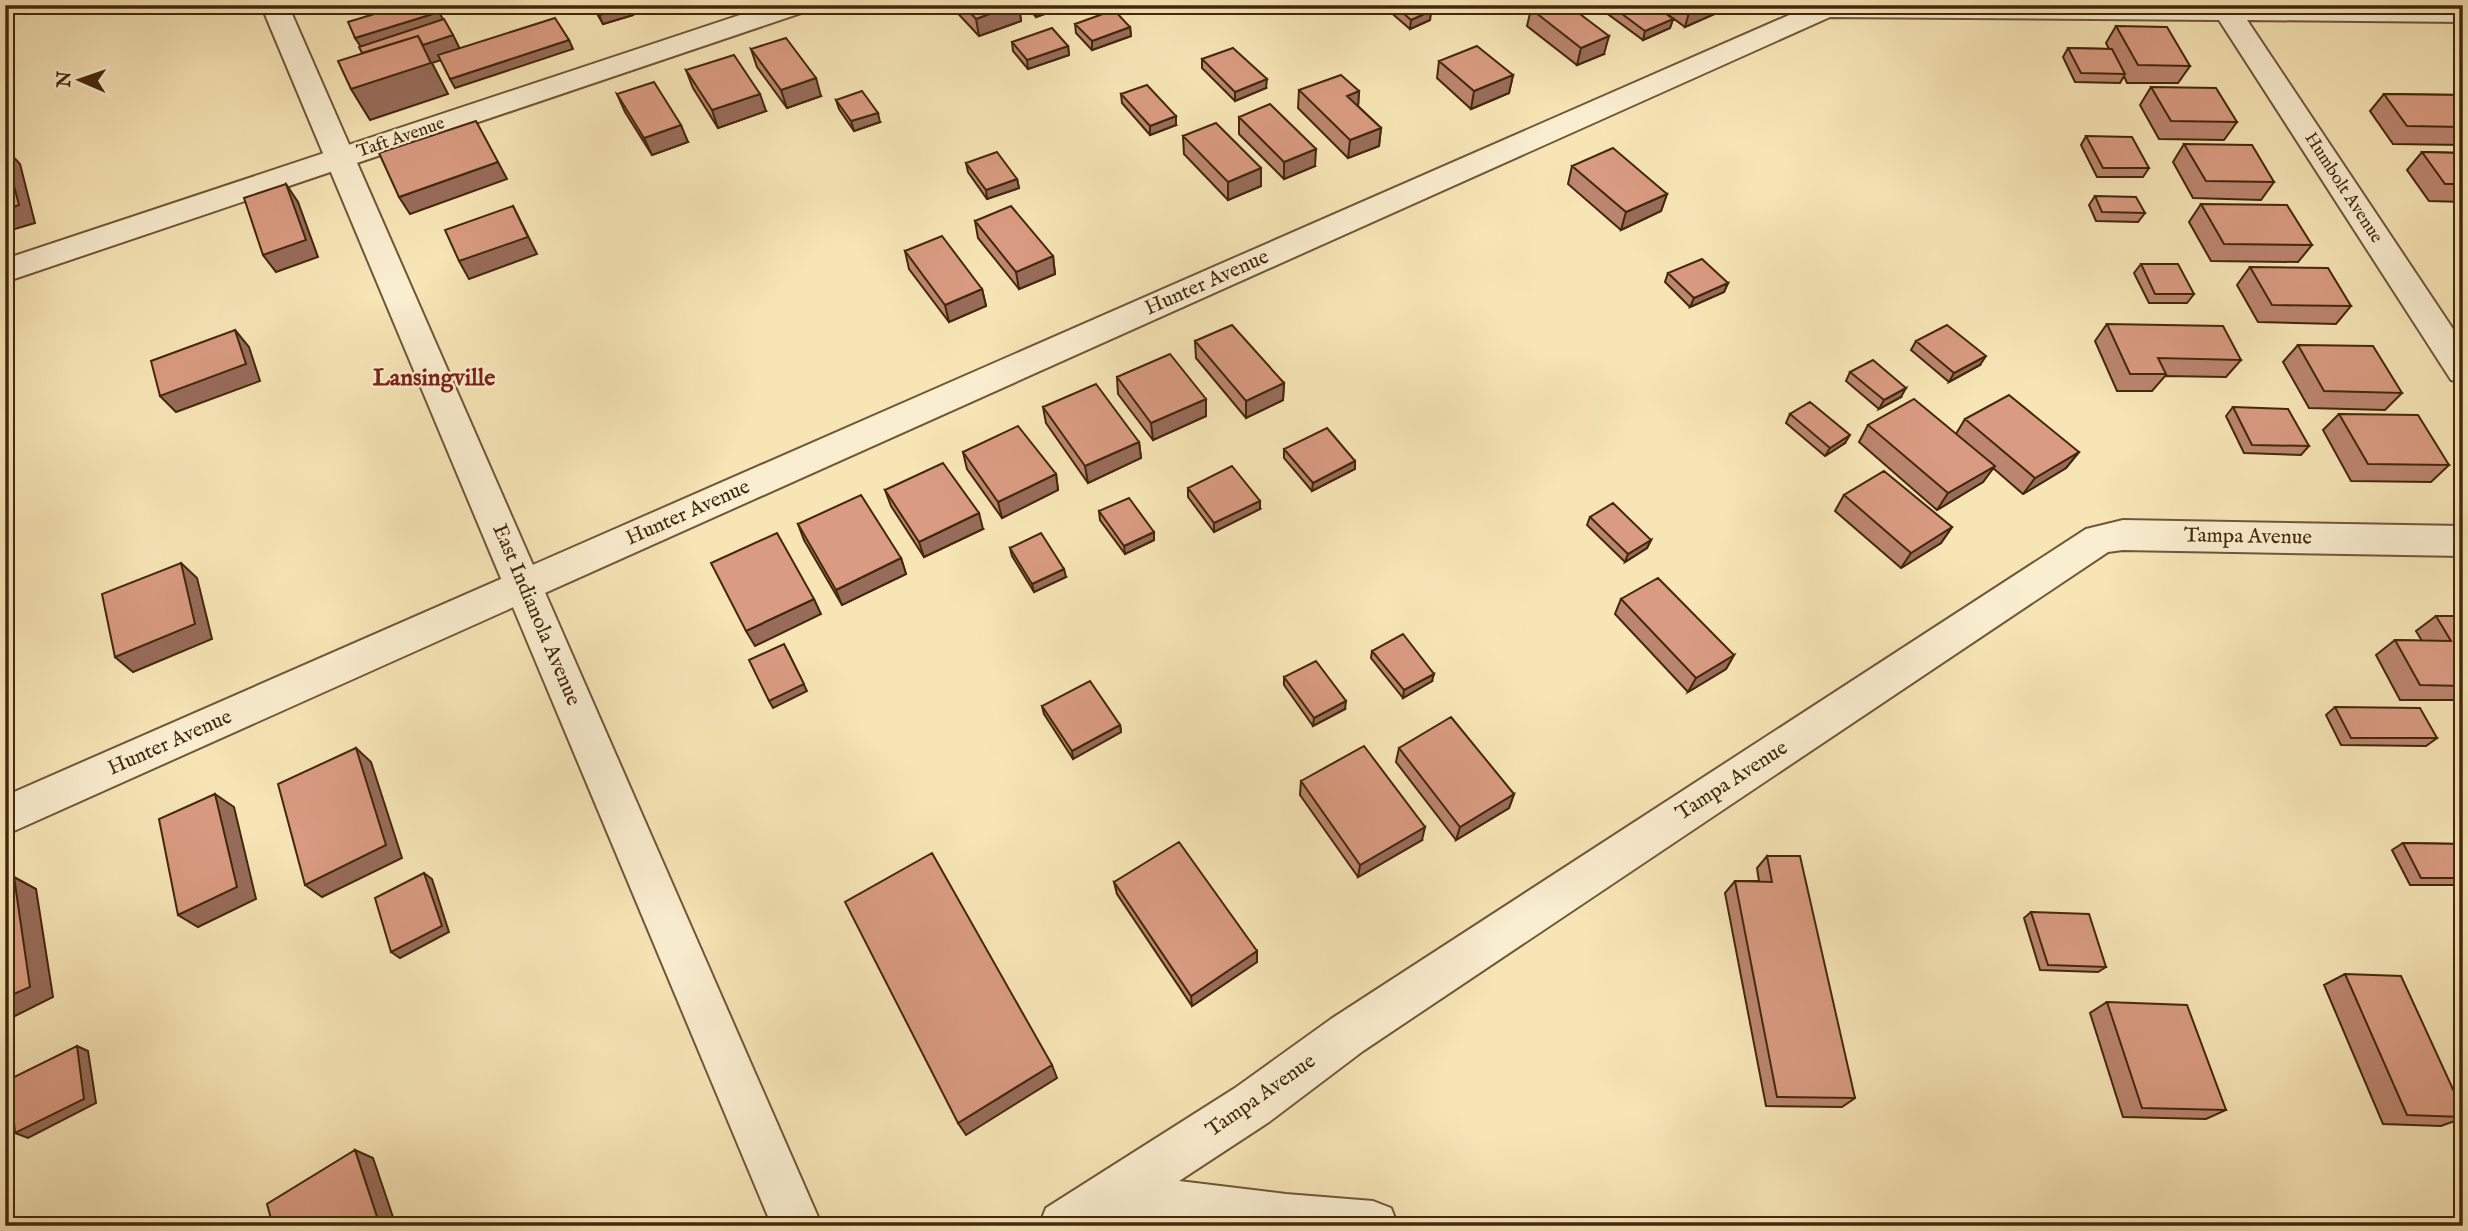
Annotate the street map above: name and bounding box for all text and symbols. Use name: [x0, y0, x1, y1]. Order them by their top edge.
north arrow: [46, 46, 116, 116]
text: N: [53, 70, 77, 89]
street label: Taft Avenue: [354, 112, 448, 164]
street label: Humbolt Avenue: [2299, 128, 2387, 248]
street label: Hunter Avenue: [1141, 243, 1274, 322]
district label: Lansingville: [373, 363, 495, 394]
street label: Hunter Avenue: [622, 473, 755, 552]
street label: East Indianola Avenue: [485, 520, 587, 710]
street label: Tampa Avenue: [2184, 522, 2313, 552]
street label: Hunter Avenue: [104, 703, 237, 782]
street label: Tampa Avenue: [1671, 735, 1793, 827]
street label: Tampa Avenue: [1201, 1048, 1322, 1144]

